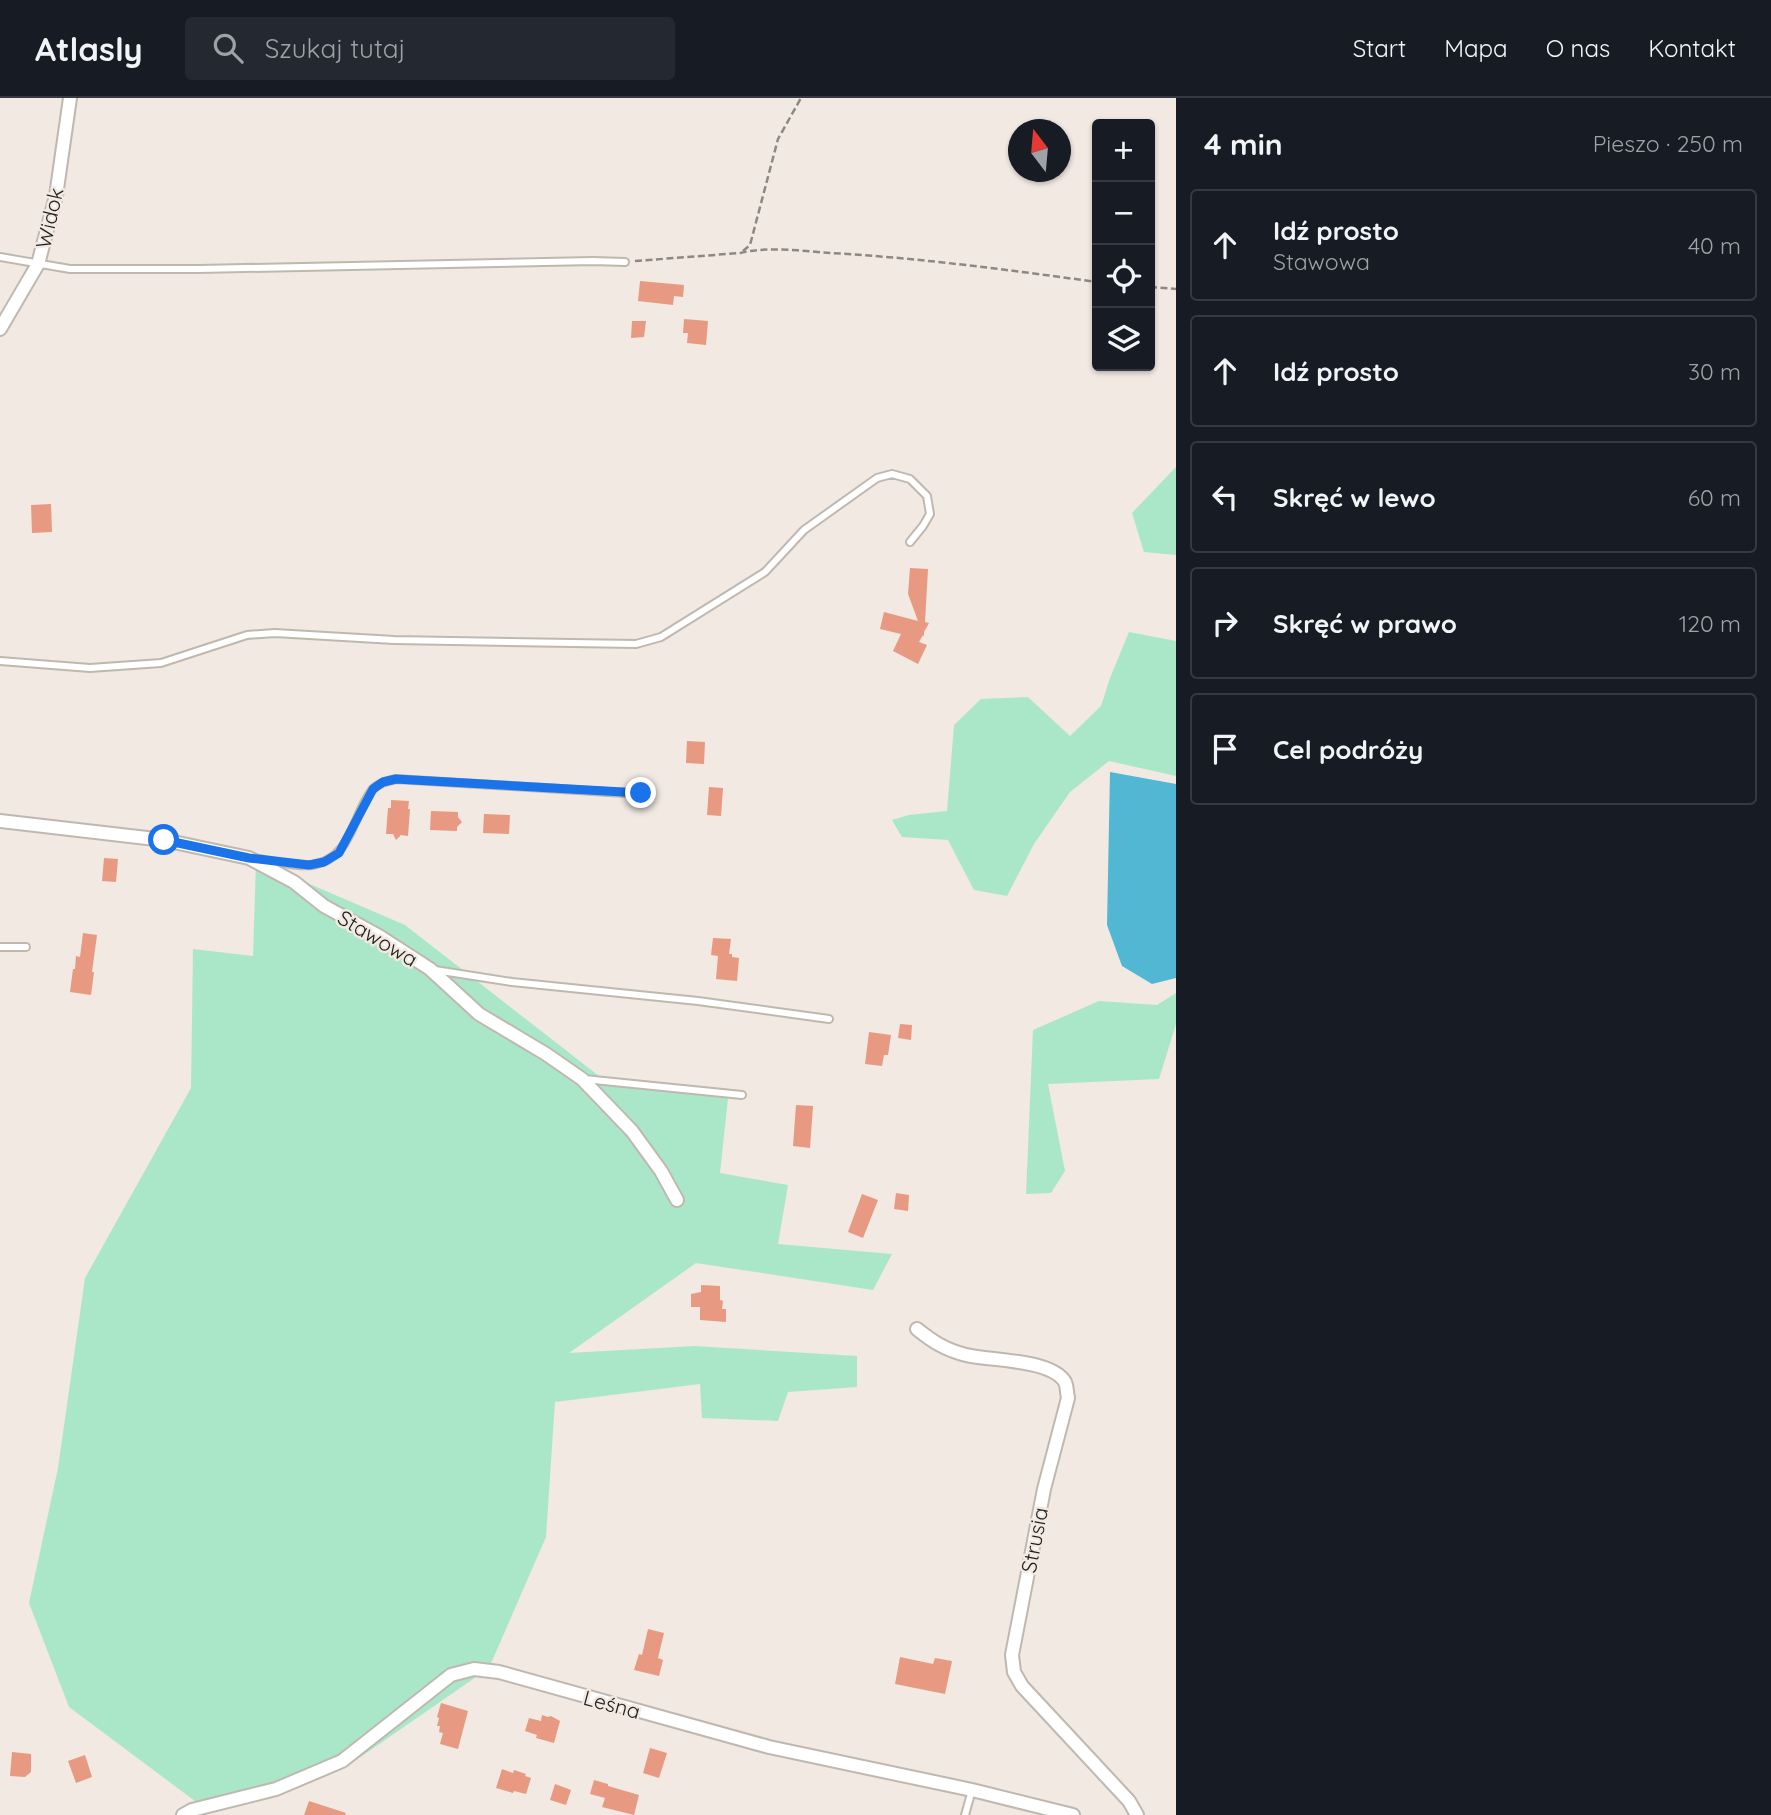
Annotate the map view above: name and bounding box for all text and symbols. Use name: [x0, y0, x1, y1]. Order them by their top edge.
search box: [185, 17, 675, 80]
text: Atlasly: [35, 28, 143, 69]
icon: search: [209, 29, 247, 67]
text: Szukaj tutaj: [265, 32, 406, 65]
text: Start: [1353, 33, 1406, 63]
text: Mapa: [1444, 33, 1508, 63]
text: O nas: [1546, 33, 1610, 63]
text: Kontakt: [1648, 33, 1736, 63]
north arrow: [1008, 119, 1071, 182]
map controls: [1092, 119, 1155, 371]
button: +: [1092, 119, 1155, 182]
text: 4 min: [1204, 125, 1283, 163]
text: Pieszo · 250 m: [1593, 129, 1743, 158]
button: −: [1092, 182, 1155, 245]
street label: Widok: [29, 185, 69, 251]
text: Idź prosto: [1273, 214, 1399, 247]
icon: ahead: [1206, 226, 1244, 264]
text: 40 m: [1688, 231, 1741, 260]
button: locate: [1092, 245, 1155, 308]
text: Stawowa: [1273, 247, 1370, 276]
button: layers: [1092, 308, 1155, 371]
icon: ahead: [1206, 352, 1244, 390]
text: Idź prosto: [1273, 355, 1399, 388]
text: 30 m: [1688, 357, 1741, 386]
icon: left: [1206, 478, 1244, 516]
text: Skręć w lewo: [1273, 481, 1436, 514]
text: 60 m: [1688, 483, 1741, 512]
icon: right: [1206, 604, 1244, 642]
text: Skręć w prawo: [1273, 607, 1457, 640]
text: 120 m: [1679, 609, 1741, 638]
icon: arrive: [1206, 730, 1244, 768]
text: Cel podróży: [1273, 733, 1423, 766]
route end: [625, 777, 656, 808]
route start: [148, 824, 179, 855]
street label: Stawowa: [333, 904, 423, 972]
street label: Strusia: [1015, 1505, 1053, 1575]
street label: Leśna: [581, 1684, 643, 1724]

